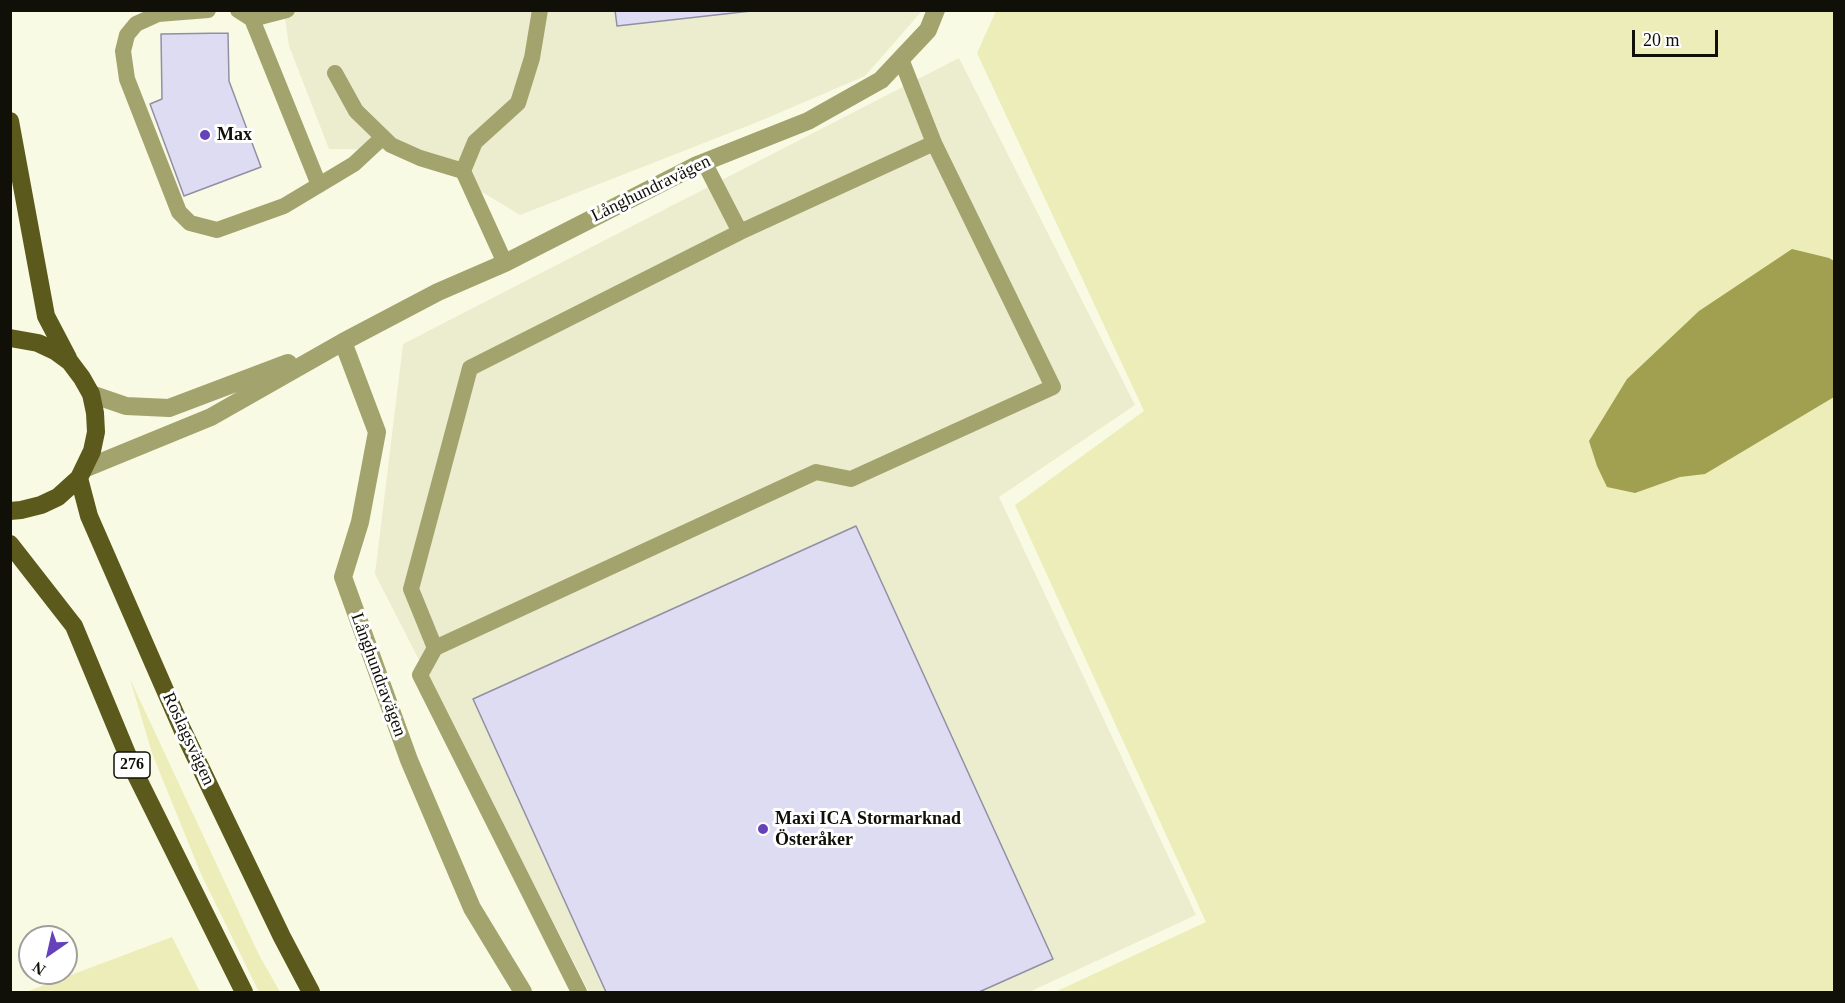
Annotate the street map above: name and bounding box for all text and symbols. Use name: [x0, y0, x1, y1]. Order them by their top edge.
scale bar: [1635, 18, 1720, 56]
text: 20 m: [1643, 30, 1680, 50]
place label: Max: [217, 124, 252, 146]
marker: Max: [198, 128, 212, 142]
street label: Långhundravägen: [588, 151, 714, 227]
street label: Långhundravägen: [346, 610, 410, 740]
street label: Roslagsvägen: [157, 689, 219, 789]
road number: 276: [114, 752, 150, 778]
place label: Maxi ICA Stormarknad Österåker: [775, 808, 961, 850]
marker: Maxi ICA Stormarknad Österåker: [756, 822, 770, 836]
north arrow: [18, 925, 78, 985]
text: N: [29, 958, 48, 979]

